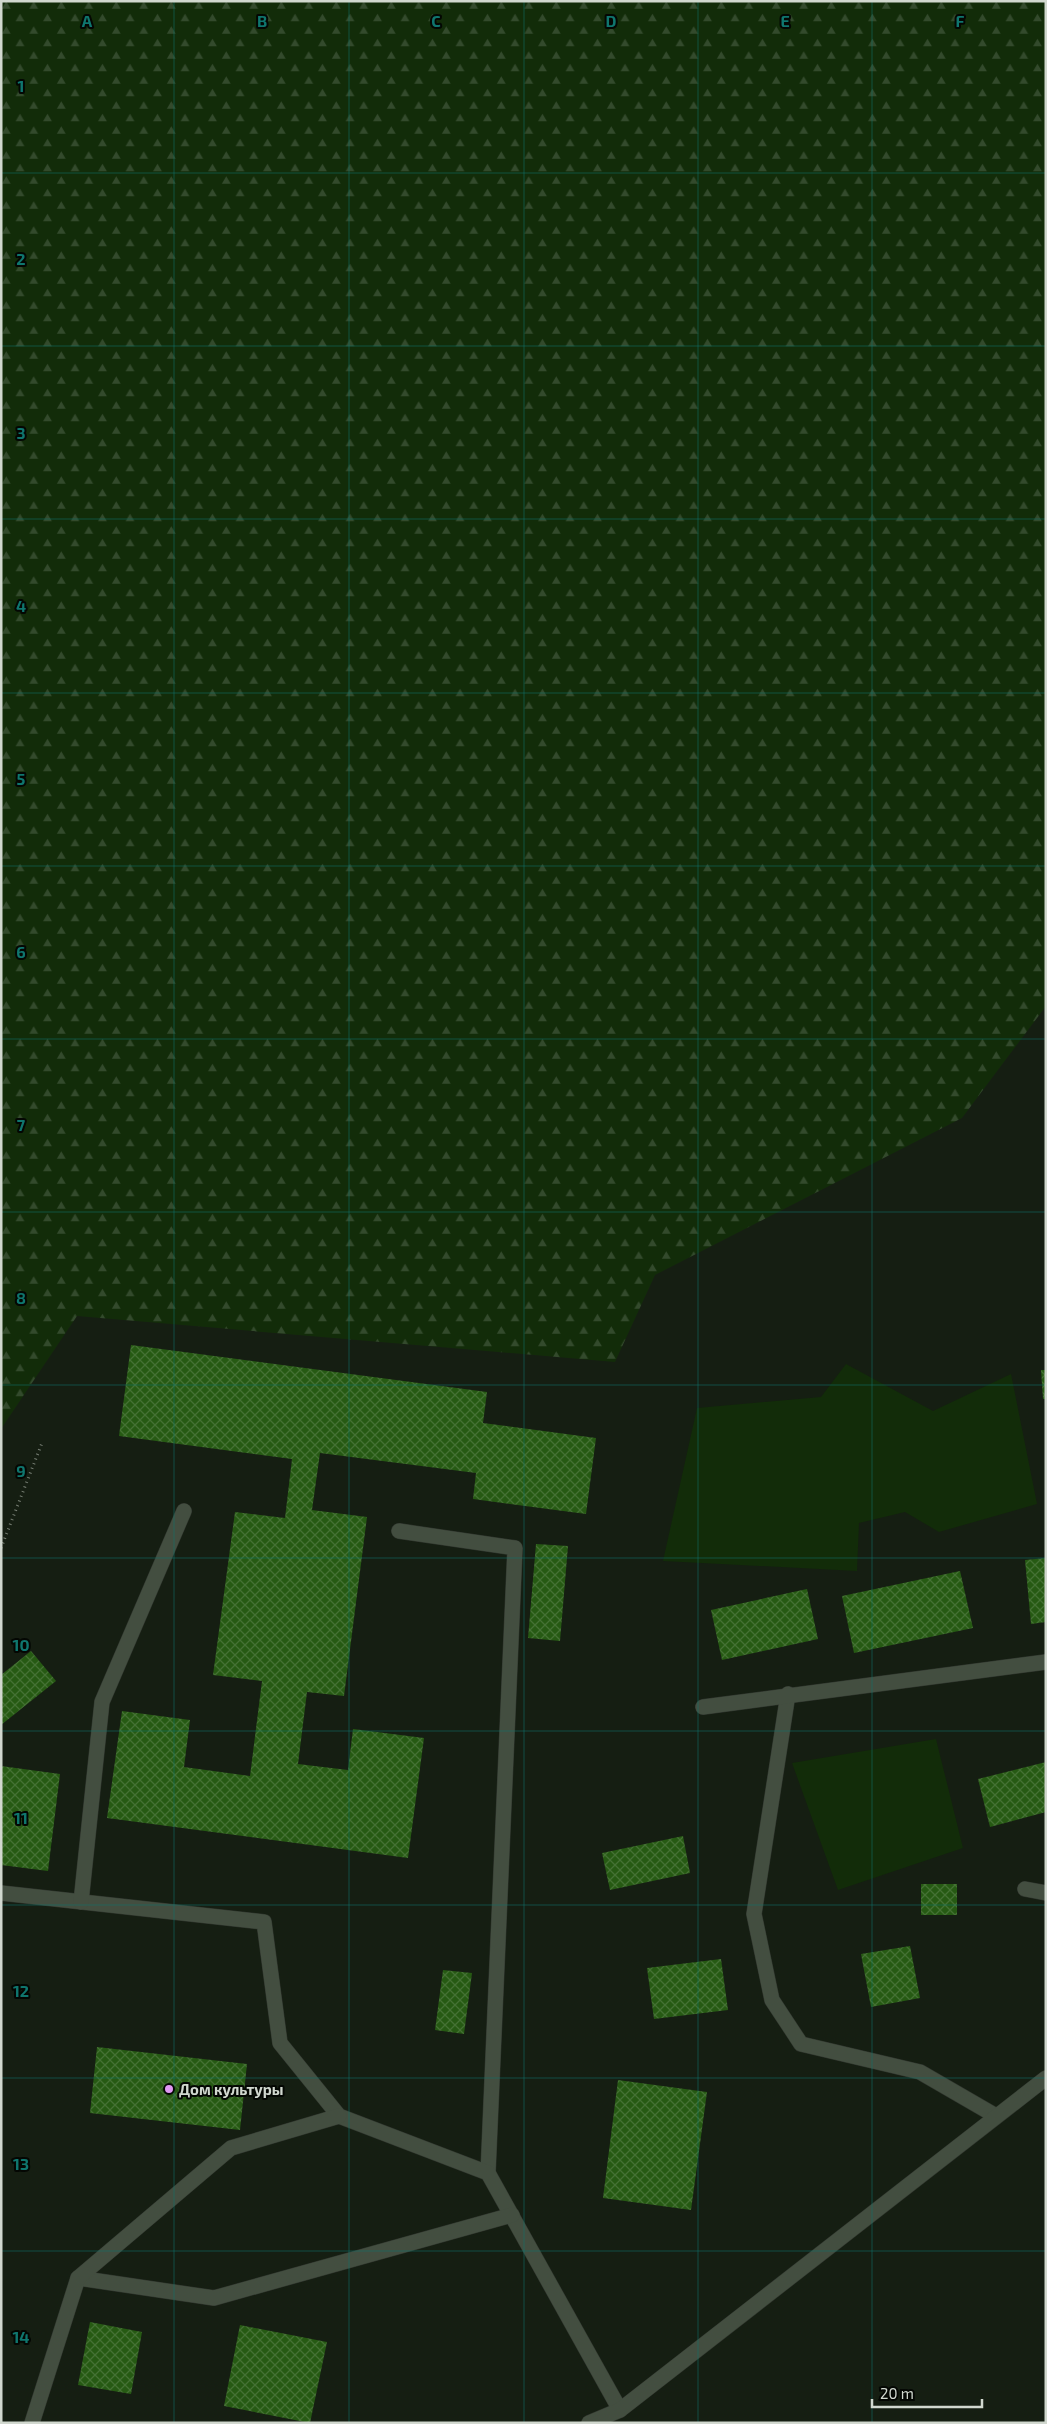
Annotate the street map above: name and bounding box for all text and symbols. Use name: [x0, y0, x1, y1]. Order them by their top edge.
text: A: [82, 11, 93, 30]
text: B: [257, 11, 267, 30]
text: C: [431, 11, 441, 30]
text: D: [606, 11, 617, 30]
text: E: [780, 11, 790, 30]
text: F: [956, 11, 965, 30]
text: 1: [18, 76, 24, 95]
text: 2: [16, 249, 26, 268]
text: 3: [16, 423, 26, 442]
text: 4: [16, 596, 26, 615]
text: 5: [17, 769, 26, 788]
text: 6: [16, 942, 26, 961]
text: 7: [17, 1115, 26, 1134]
text: 8: [16, 1288, 26, 1307]
text: 9: [16, 1461, 26, 1480]
text: 10: [12, 1635, 30, 1654]
text: 11: [14, 1808, 28, 1827]
text: 12: [13, 1981, 29, 2000]
place label: Дом культуры: [179, 2080, 283, 2098]
marker: Дом культуры: [163, 2083, 175, 2095]
text: 13: [13, 2154, 29, 2173]
text: 14: [12, 2327, 30, 2346]
scale bar: [872, 2376, 982, 2408]
text: 20 m: [880, 2384, 914, 2402]

